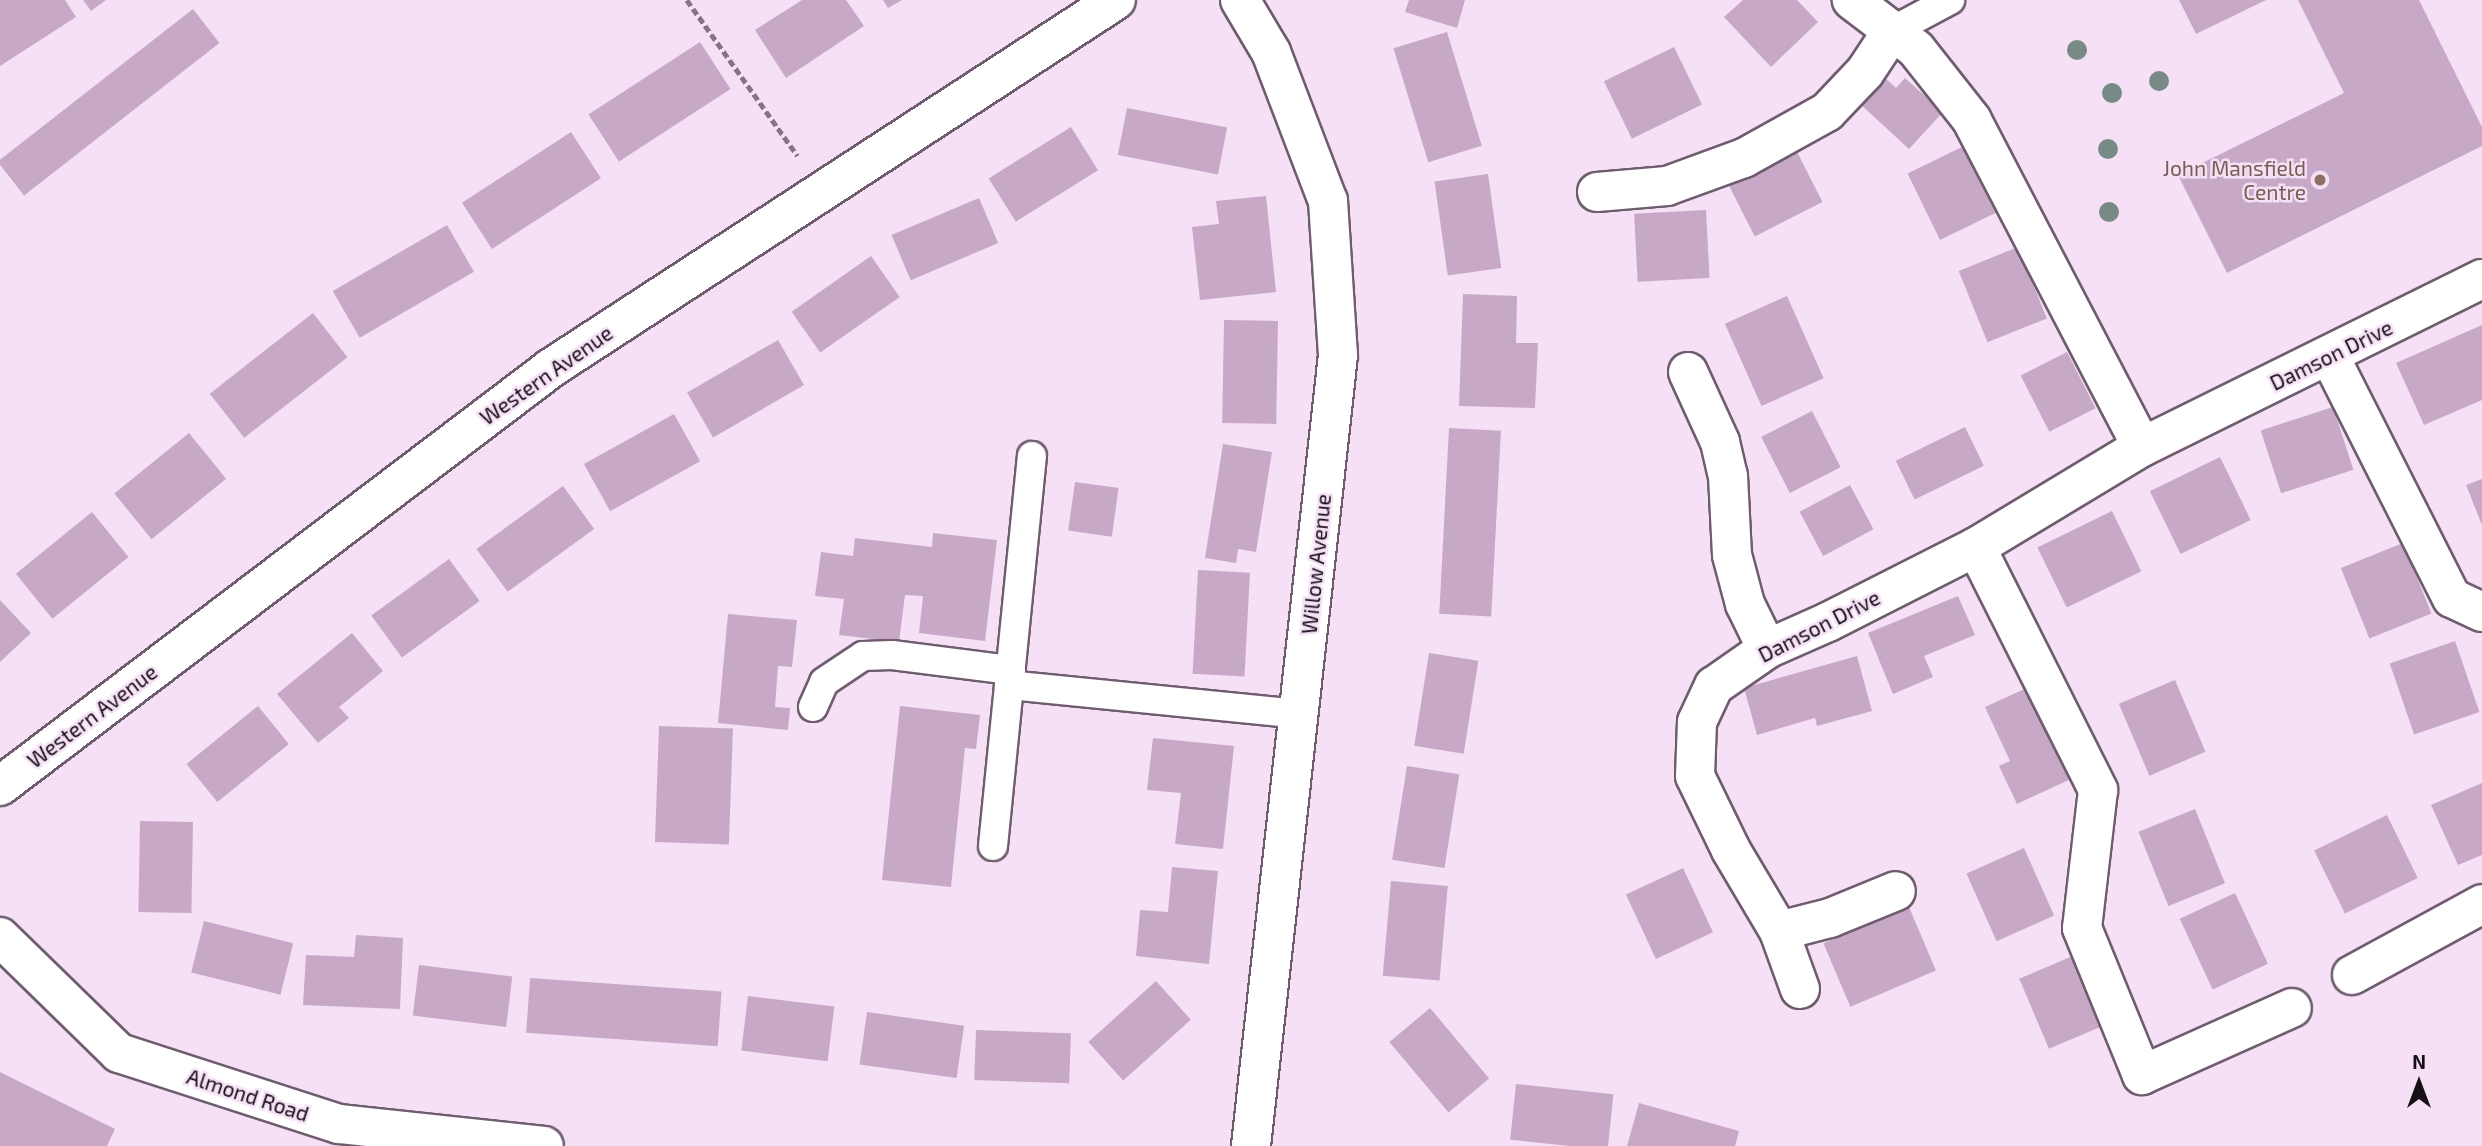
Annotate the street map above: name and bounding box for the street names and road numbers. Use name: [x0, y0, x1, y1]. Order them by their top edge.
street label: Damson Drive: [2266, 314, 2396, 396]
street label: Western Avenue: [475, 320, 617, 430]
street label: Willow Avenue: [1296, 492, 1336, 636]
street label: Damson Drive: [1754, 585, 1884, 667]
street label: Western Avenue: [22, 659, 162, 773]
street label: Almond Road: [184, 1063, 312, 1127]

